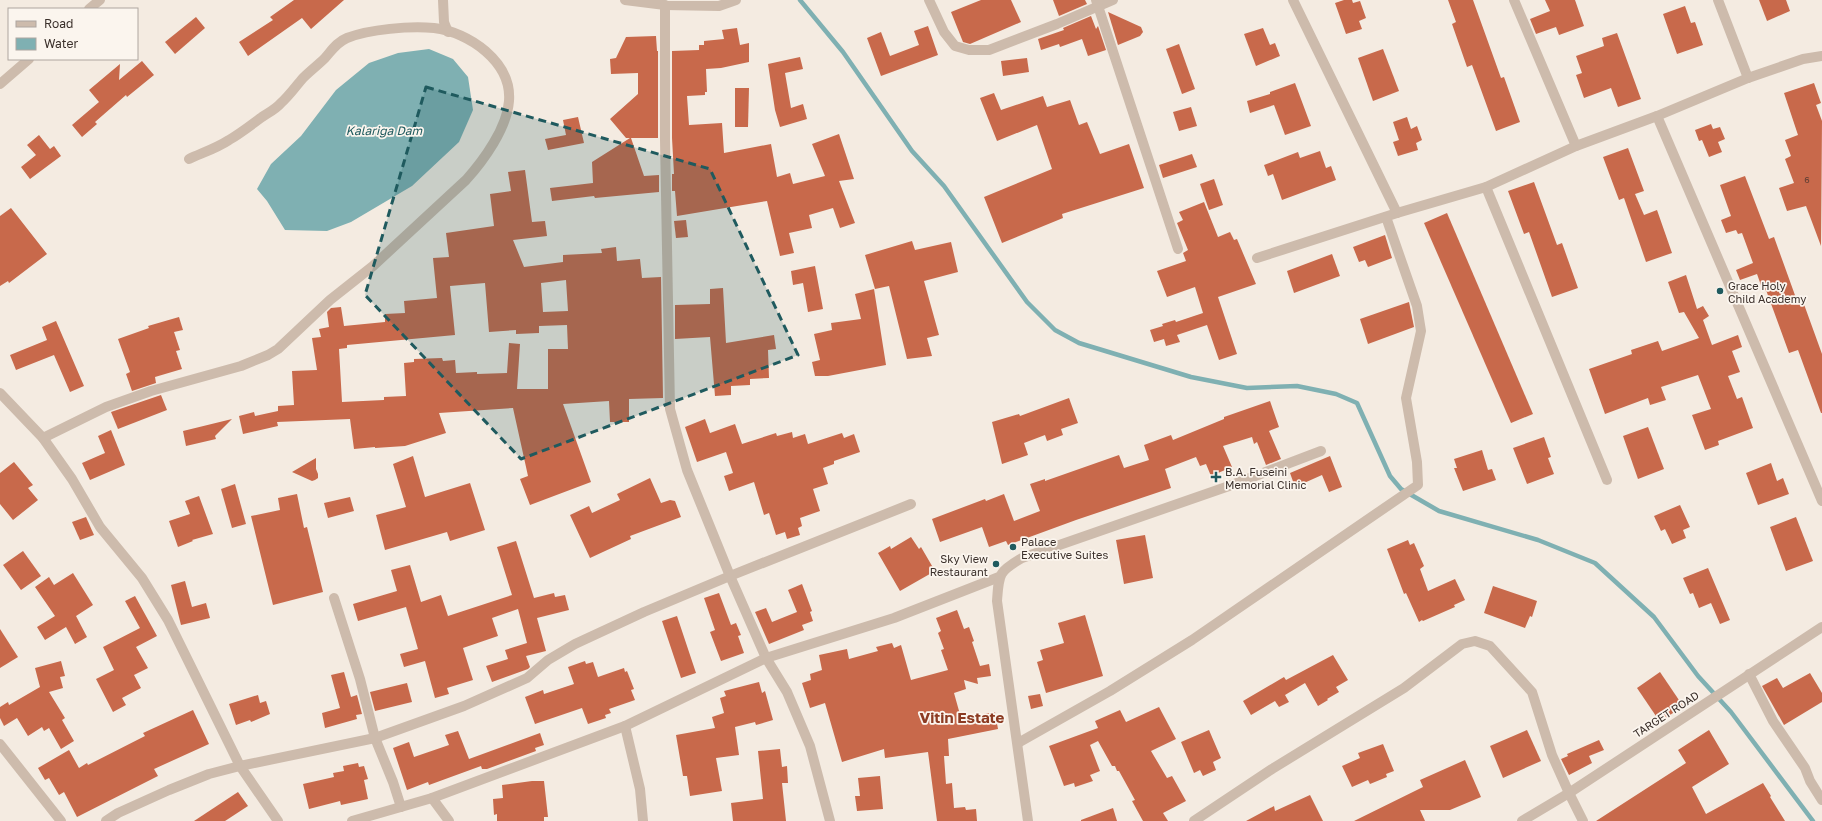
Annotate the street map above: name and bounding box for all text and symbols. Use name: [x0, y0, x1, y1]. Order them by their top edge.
legend: [8, 8, 138, 60]
text: Road: [44, 16, 73, 31]
text: Water: [44, 36, 78, 51]
water label: Kalariga Dam: [346, 123, 424, 138]
house number: 6: [1804, 174, 1810, 185]
place label: Grace Holy Child Academy: [1728, 279, 1806, 305]
marker: Grace Holy Child Academy: [1715, 286, 1725, 296]
place label: B.A. Fuseini Memorial Clinic: [1225, 465, 1307, 491]
marker: B.A. Fuseini Memorial Clinic: [1210, 471, 1222, 483]
place label: Palace Executive Suites: [1021, 535, 1108, 561]
marker: Palace Executive Suites: [1008, 542, 1018, 552]
place label: Sky View Restaurant: [930, 552, 988, 578]
marker: Sky View Restaurant: [991, 559, 1001, 569]
street label: TARGET ROAD: [1631, 688, 1701, 740]
district label: Vitin Estate: [920, 708, 1005, 726]

